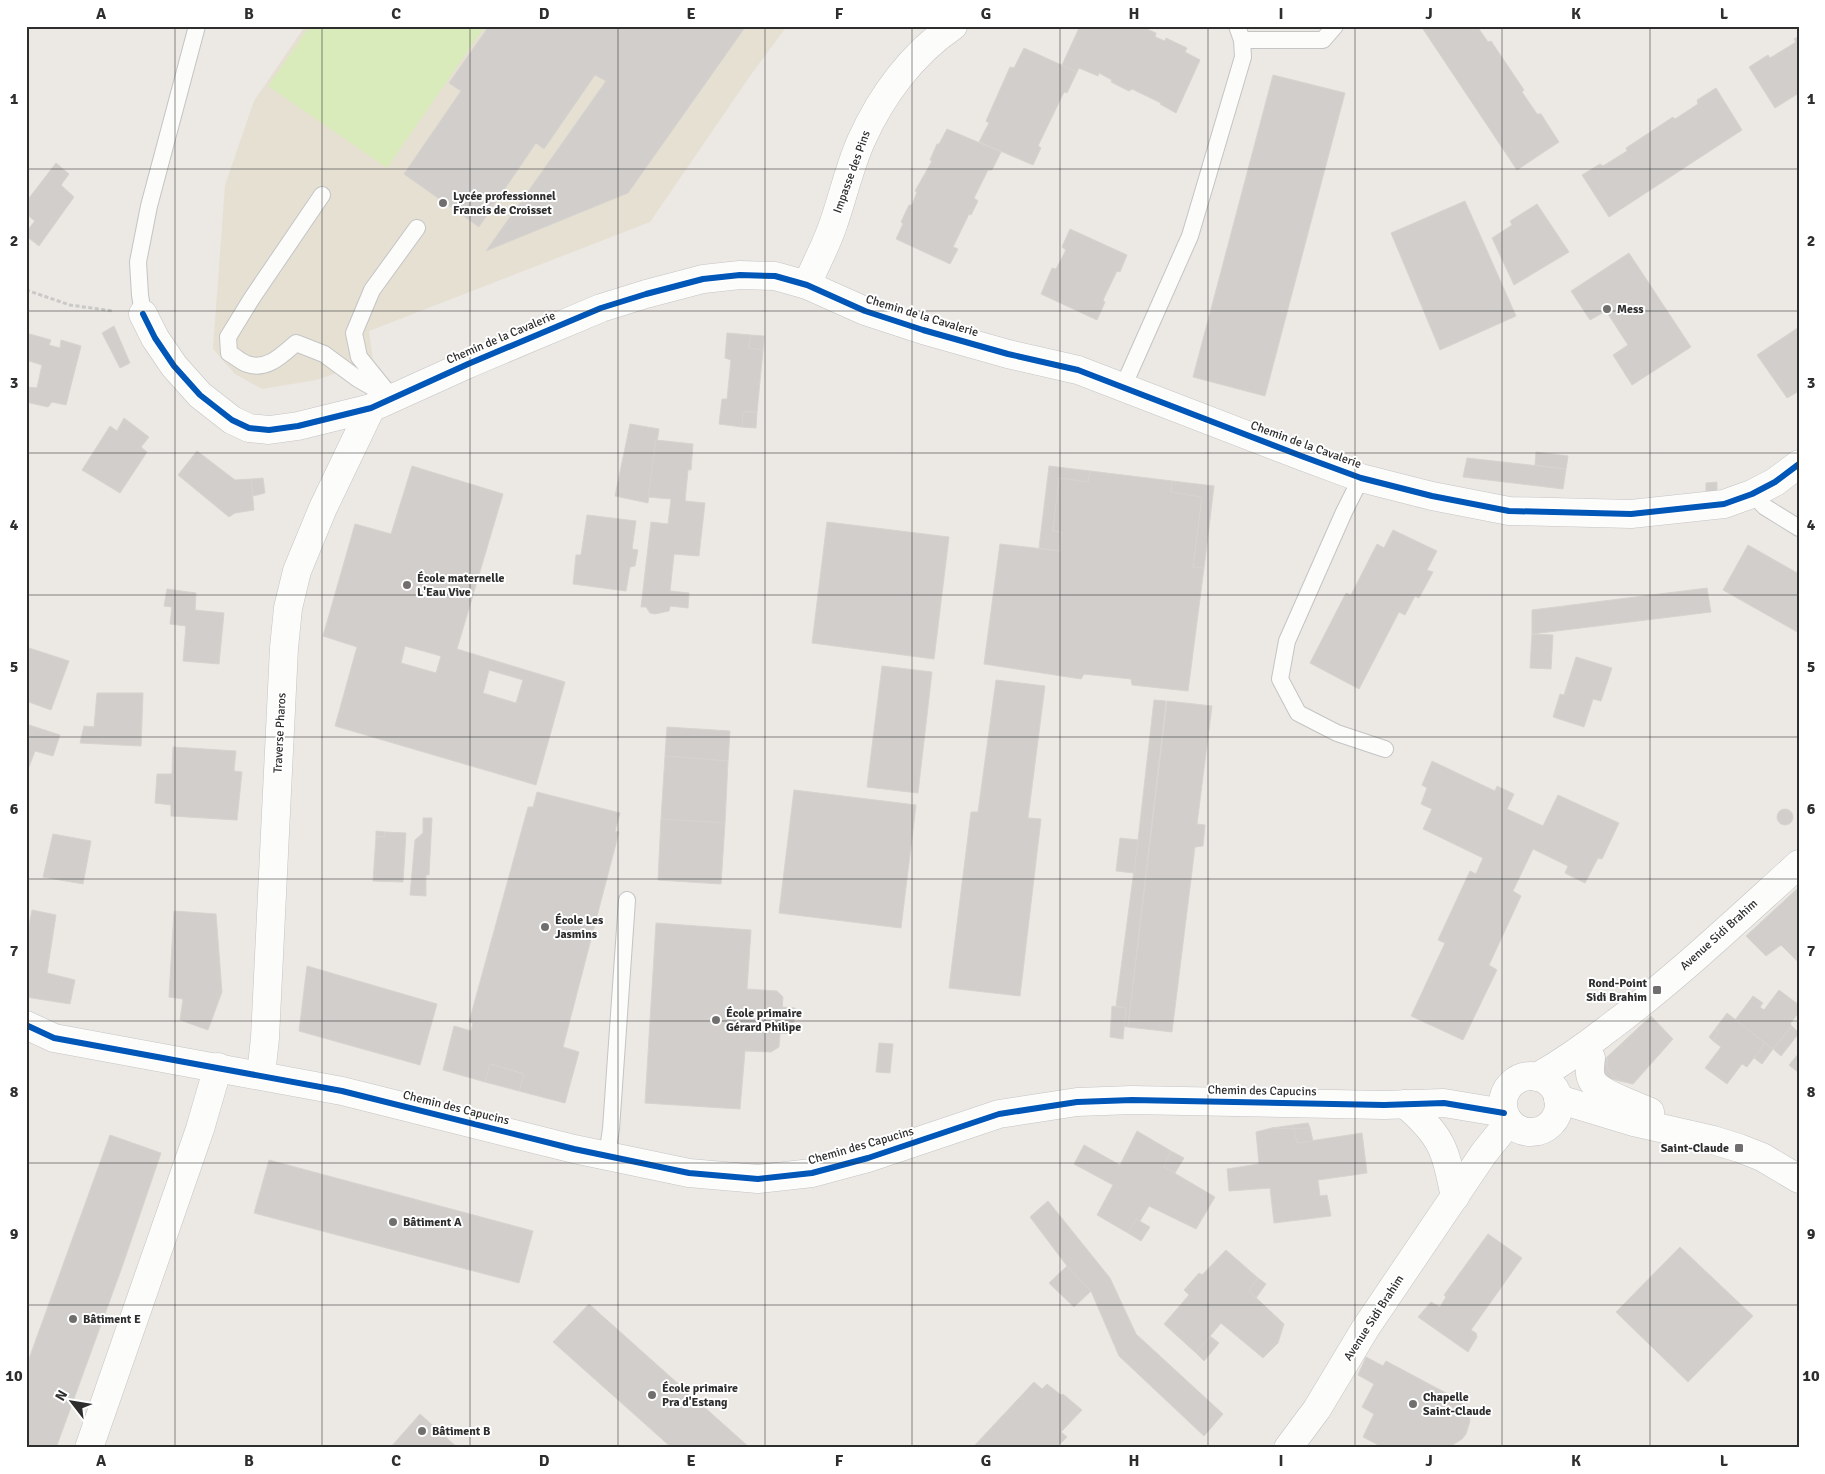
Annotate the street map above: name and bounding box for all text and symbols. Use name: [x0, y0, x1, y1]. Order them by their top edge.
text: A: [96, 4, 107, 24]
text: B: [244, 4, 254, 24]
text: C: [391, 4, 401, 24]
text: D: [539, 4, 550, 24]
text: E: [686, 4, 696, 24]
text: F: [835, 4, 844, 24]
text: G: [981, 4, 991, 24]
text: H: [1129, 4, 1139, 24]
text: I: [1278, 4, 1284, 24]
text: J: [1425, 4, 1433, 24]
text: K: [1571, 4, 1581, 24]
text: L: [1720, 4, 1729, 24]
text: 1: [10, 89, 19, 109]
text: 1: [1807, 89, 1816, 109]
street label: Impasse des Pins: [830, 129, 874, 215]
place label: Lycée professionnel Francis de Croisset: [453, 189, 556, 218]
marker: Lycée professionnel Francis de Croisset: [437, 197, 449, 209]
text: 2: [10, 231, 18, 251]
text: 2: [1807, 231, 1815, 251]
street label: Chemin de la Cavalerie: [864, 292, 980, 340]
place label: Mess: [1617, 302, 1644, 317]
marker: Mess: [1601, 303, 1613, 315]
street label: Chemin de la Cavalerie: [444, 308, 558, 368]
text: 3: [10, 373, 18, 393]
text: 3: [1807, 373, 1815, 393]
street label: Chemin de la Cavalerie: [1248, 418, 1364, 472]
text: 4: [10, 515, 19, 535]
text: 4: [1807, 515, 1816, 535]
place label: École maternelle L'Eau Vive: [417, 571, 505, 600]
marker: École maternelle L'Eau Vive: [401, 579, 413, 591]
text: 5: [10, 657, 18, 677]
text: 5: [1807, 657, 1815, 677]
street label: Traverse Pharos: [270, 693, 290, 773]
text: 6: [10, 799, 19, 819]
text: 6: [1807, 799, 1816, 819]
street label: Avenue Sidi Brahim: [1677, 896, 1761, 974]
place label: École Les Jasmins: [555, 913, 604, 942]
marker: École Les Jasmins: [539, 921, 551, 933]
text: 7: [10, 941, 19, 961]
text: 7: [1807, 941, 1816, 961]
place label: Rond-Point Sidi Brahim: [1586, 976, 1647, 1005]
marker: Rond-Point Sidi Brahim: [1651, 984, 1663, 996]
place label: École primaire Gérard Philipe: [726, 1006, 802, 1035]
marker: École primaire Gérard Philipe: [710, 1014, 722, 1026]
text: 8: [10, 1082, 19, 1102]
text: 8: [1807, 1082, 1816, 1102]
street label: Chemin des Capucins: [1207, 1083, 1317, 1099]
street label: Chemin des Capucins: [401, 1088, 511, 1128]
street label: Chemin des Capucins: [807, 1124, 915, 1168]
place label: Saint-Claude: [1661, 1141, 1729, 1156]
marker: Saint-Claude: [1733, 1142, 1745, 1154]
place label: Bâtiment A: [403, 1215, 462, 1230]
marker: Bâtiment A: [387, 1216, 399, 1228]
text: 9: [10, 1224, 19, 1244]
text: 9: [1807, 1224, 1816, 1244]
street label: Avenue Sidi Brahim: [1341, 1272, 1407, 1364]
place label: Bâtiment E: [83, 1312, 141, 1327]
marker: Bâtiment E: [67, 1313, 79, 1325]
text: 10: [5, 1366, 23, 1386]
text: 10: [1802, 1366, 1820, 1386]
north arrow: [48, 1376, 98, 1426]
place label: École primaire Pra d'Estang: [662, 1381, 738, 1410]
text: N: [51, 1387, 71, 1404]
marker: École primaire Pra d'Estang: [646, 1389, 658, 1401]
place label: Chapelle Saint-Claude: [1423, 1390, 1491, 1419]
marker: Chapelle Saint-Claude: [1407, 1398, 1419, 1410]
place label: Bâtiment B: [432, 1424, 490, 1439]
marker: Bâtiment B: [416, 1425, 428, 1437]
text: A: [96, 1451, 107, 1471]
text: B: [244, 1451, 254, 1471]
text: C: [391, 1451, 401, 1471]
text: D: [539, 1451, 550, 1471]
text: E: [686, 1451, 696, 1471]
text: F: [835, 1451, 844, 1471]
text: G: [981, 1451, 991, 1471]
text: H: [1129, 1451, 1139, 1471]
text: I: [1278, 1451, 1284, 1471]
text: J: [1425, 1451, 1433, 1471]
text: K: [1571, 1451, 1581, 1471]
text: L: [1720, 1451, 1729, 1471]

